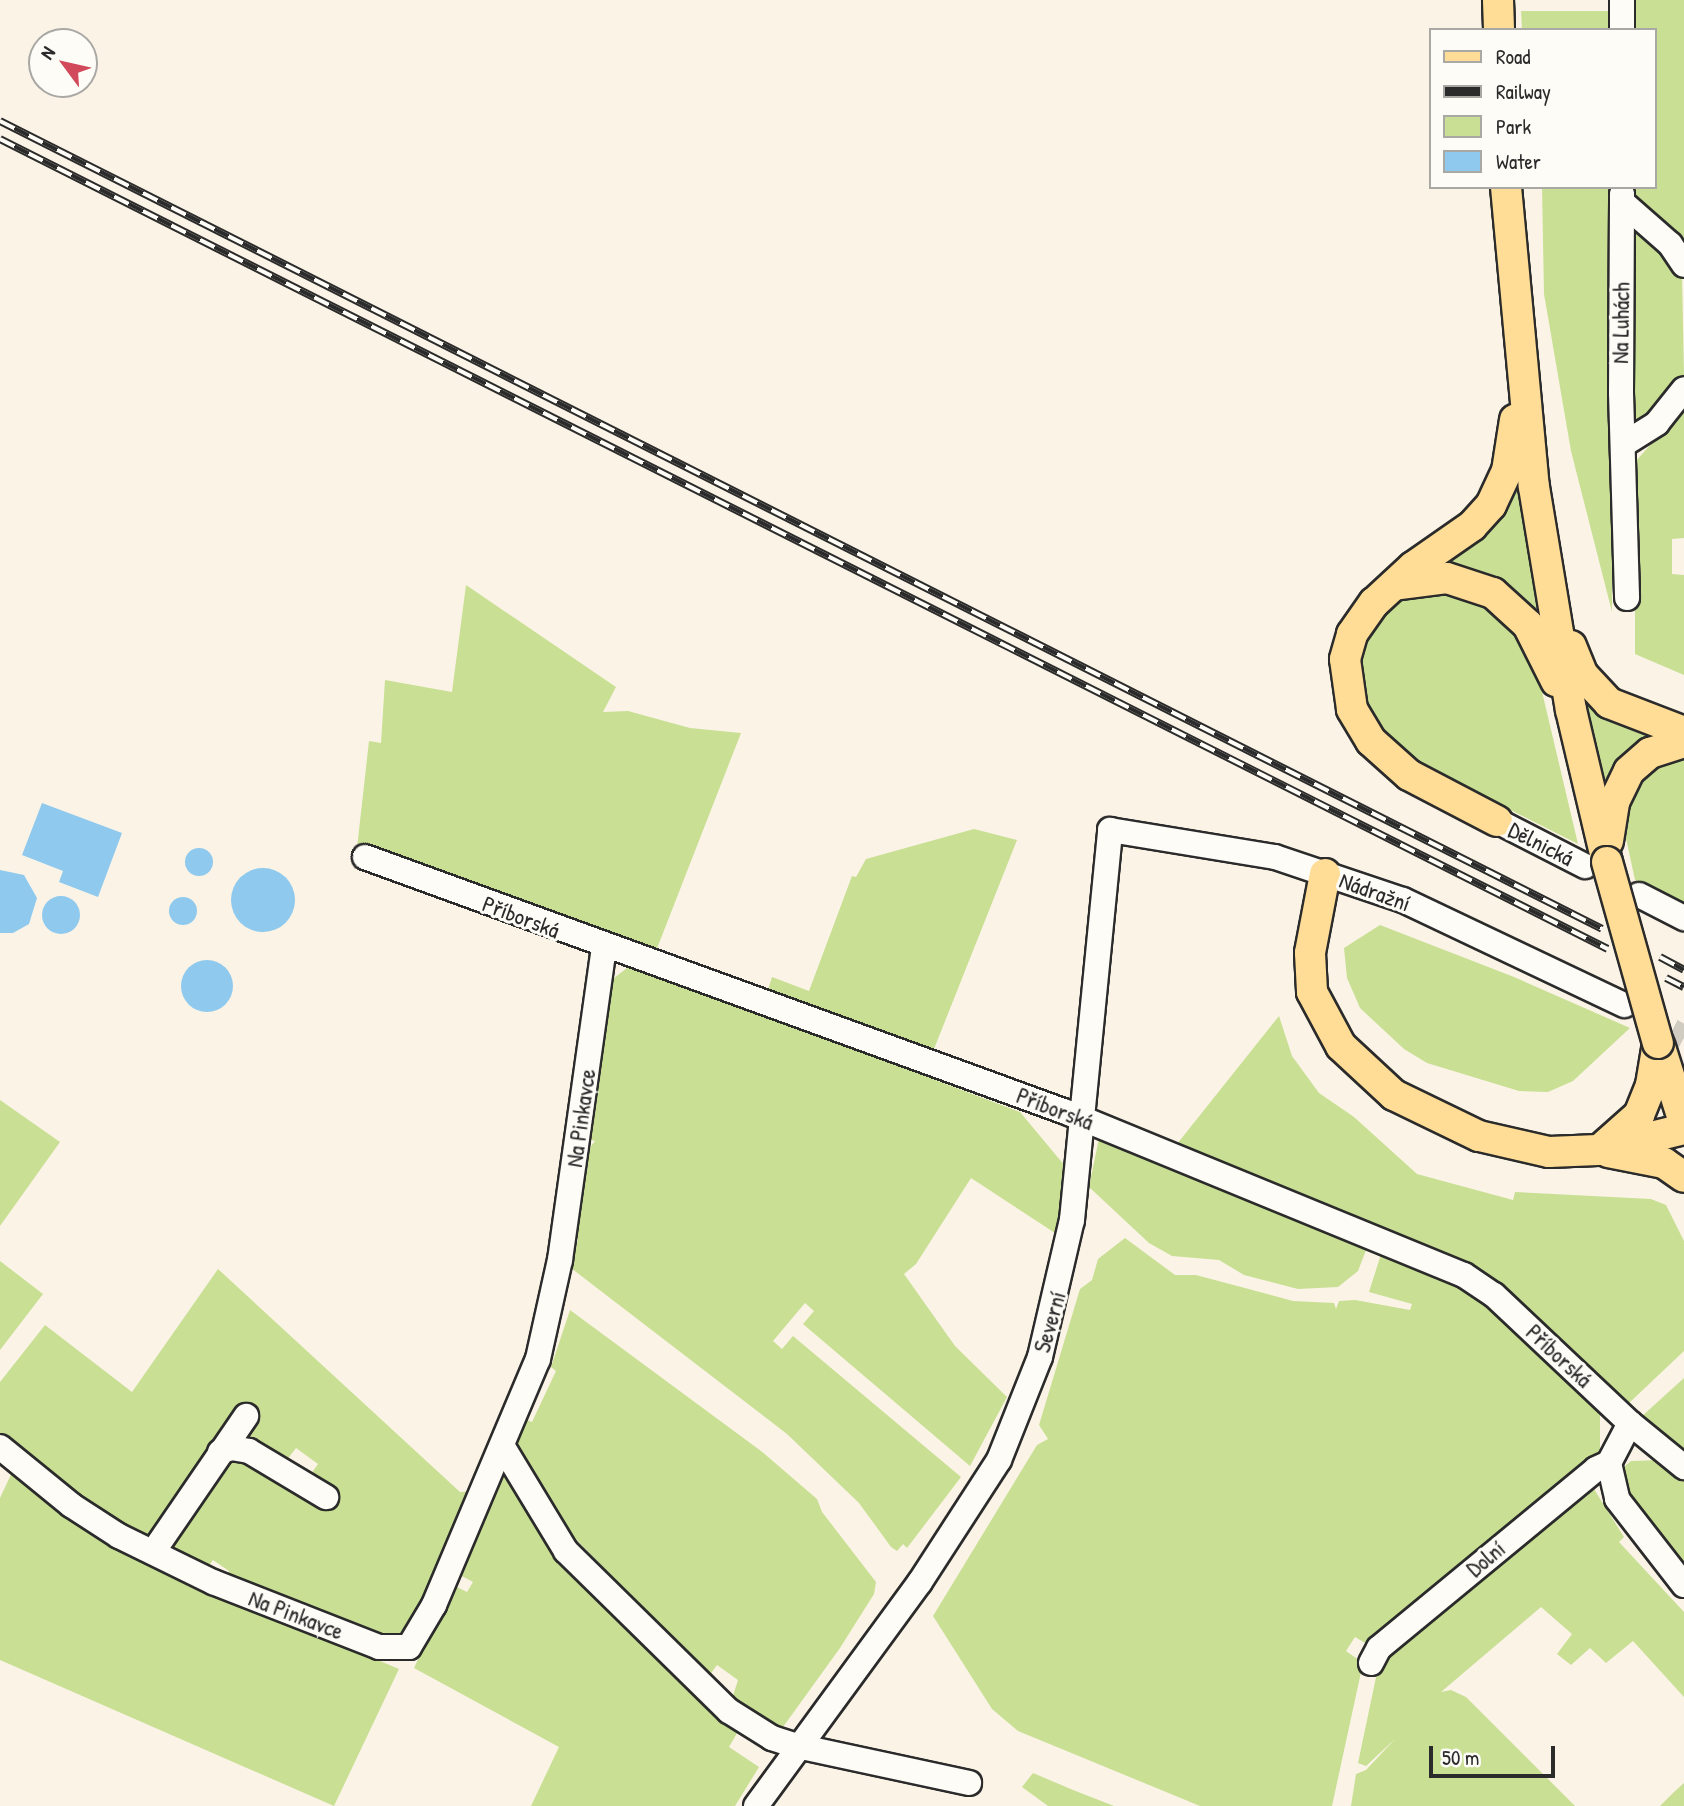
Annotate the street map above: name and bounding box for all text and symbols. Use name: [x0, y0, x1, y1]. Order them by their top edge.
north arrow: [28, 28, 98, 98]
legend: [1428, 28, 1656, 189]
text: N: [33, 41, 61, 64]
text: Road: [1496, 42, 1530, 71]
text: Railway: [1496, 77, 1551, 106]
text: Park: [1496, 112, 1531, 141]
text: Water: [1496, 147, 1541, 176]
street label: Na Luhách: [1606, 282, 1636, 364]
street label: Dělnická: [1504, 816, 1578, 872]
street label: Nádražní: [1336, 866, 1414, 918]
street label: Příborská: [479, 890, 563, 944]
street label: Na Pinkavce: [560, 1067, 602, 1169]
street label: Příborská: [1013, 1082, 1097, 1136]
street label: Severní: [1028, 1288, 1072, 1356]
street label: Příborská: [1520, 1319, 1598, 1393]
street label: Dolní: [1461, 1535, 1511, 1583]
street label: Na Pinkavce: [245, 1584, 347, 1646]
scale bar: [1432, 1732, 1558, 1776]
text: 50 m: [1442, 1743, 1479, 1772]

